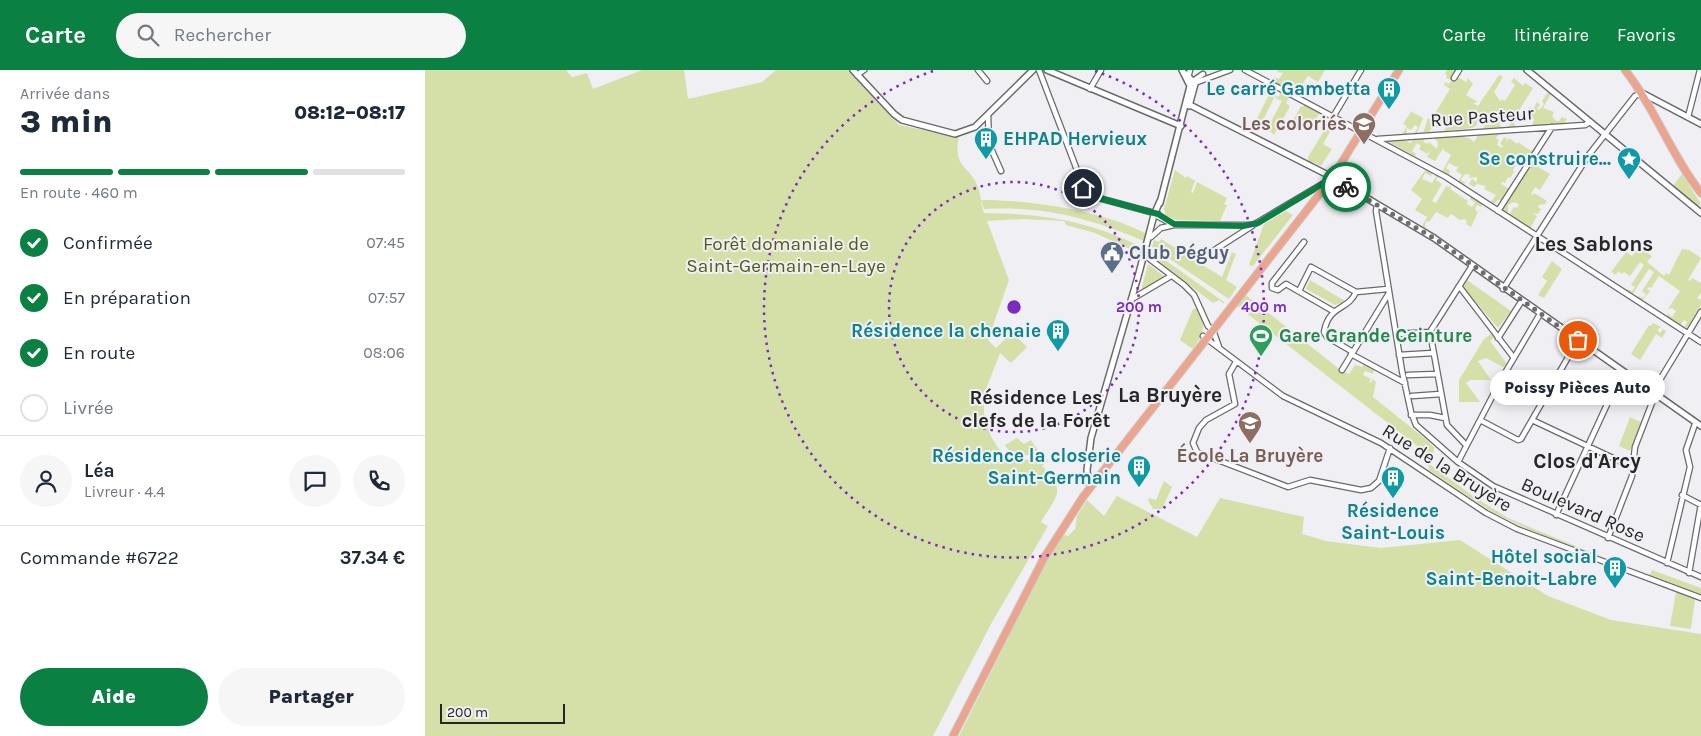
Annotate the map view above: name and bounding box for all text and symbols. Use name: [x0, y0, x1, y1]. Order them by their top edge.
search box: [116, 13, 466, 58]
text: Carte: [25, 21, 86, 49]
icon: search: [134, 21, 162, 49]
text: Rechercher: [174, 24, 271, 46]
text: Carte: [1443, 24, 1486, 46]
text: Itinéraire: [1514, 24, 1589, 46]
text: Favoris: [1617, 24, 1676, 46]
building icon: Le carré Gambetta: [1376, 76, 1402, 110]
place label: Le carré Gambetta: [1206, 78, 1371, 100]
text: Arrivée dans: [20, 84, 110, 103]
text: 08:12–08:17: [294, 102, 405, 124]
street label: Rue Pasteur: [1430, 102, 1535, 132]
text: 3 min: [20, 103, 113, 140]
school or university icon: Les coloriés: [1351, 111, 1377, 145]
place label: Les coloriés: [1242, 113, 1347, 135]
building icon: EHPAD Hervieux: [973, 126, 999, 160]
place label: EHPAD Hervieux: [1003, 128, 1148, 150]
place icon: Se construire...: [1616, 146, 1642, 180]
place label: Se construire...: [1478, 148, 1611, 170]
courier: [1321, 162, 1371, 212]
pin: [1062, 167, 1104, 209]
icon: bike: [1332, 173, 1360, 201]
icon: home: [1069, 174, 1097, 202]
text: En route · 460 m: [20, 183, 138, 202]
icon: check: [20, 229, 48, 257]
text: Confirmée: [63, 232, 153, 254]
district label: Les Sablons: [1535, 232, 1653, 256]
text: 07:45: [366, 233, 405, 252]
park label: Forêt domaniale de Saint-Germain-en-Laye: [686, 233, 886, 277]
public building icon: Club Péguy: [1099, 240, 1125, 274]
place label: Club Péguy: [1129, 242, 1229, 264]
icon: check: [20, 284, 48, 312]
text: En préparation: [63, 287, 191, 309]
text: 07:57: [368, 288, 405, 307]
centre of rings: [1005, 298, 1023, 316]
text: 200 m: [1116, 298, 1162, 316]
text: 400 m: [1241, 298, 1287, 316]
building icon: Résidence la chenaie: [1045, 318, 1071, 352]
pin: [1557, 319, 1599, 361]
place label: Résidence la chenaie: [851, 320, 1041, 342]
sports icon: Gare Grande Ceinture: [1248, 323, 1274, 357]
place label: Gare Grande Ceinture: [1279, 325, 1472, 347]
icon: bag: [1564, 326, 1592, 354]
icon: check: [20, 339, 48, 367]
text: En route: [63, 342, 135, 364]
text: 08:06: [363, 343, 405, 362]
callout: Poissy Pièces Auto: [1491, 370, 1665, 405]
text: Poissy Pièces Auto: [1504, 378, 1651, 397]
district label: La Bruyère: [1118, 383, 1222, 407]
district label: Résidence Les clefs de la Forêt: [962, 386, 1110, 432]
text: Livrée: [63, 397, 113, 419]
school or university icon: École La Bruyère: [1237, 410, 1263, 444]
street label: Rue de la Bruyère: [1378, 419, 1516, 517]
place label: École La Bruyère: [1177, 442, 1323, 467]
place label: Résidence la closerie Saint-Germain: [932, 445, 1121, 489]
district label: Clos d'Arcy: [1533, 449, 1641, 473]
building icon: Résidence la closerie Saint-Germain: [1126, 454, 1152, 488]
button: person: [20, 455, 72, 507]
button: chat: [289, 455, 341, 507]
button: phone: [353, 455, 405, 507]
text: Léa: [84, 460, 115, 482]
building icon: Résidence Saint-Louis: [1380, 465, 1406, 499]
street label: Boulevard Rose: [1518, 473, 1648, 547]
text: Livreur · 4.4: [84, 482, 165, 501]
place label: Résidence Saint-Louis: [1341, 500, 1445, 544]
place label: Hôtel social Saint-Benoit-Labre: [1426, 546, 1597, 590]
text: Commande #6722: [20, 547, 179, 569]
text: 37.34 €: [340, 547, 405, 569]
building icon: Hôtel social Saint-Benoit-Labre: [1602, 555, 1628, 589]
button: Aide: [20, 668, 208, 726]
button: Partager: [218, 668, 405, 726]
scale bar: [440, 701, 565, 724]
text: 200 m: [447, 704, 488, 721]

